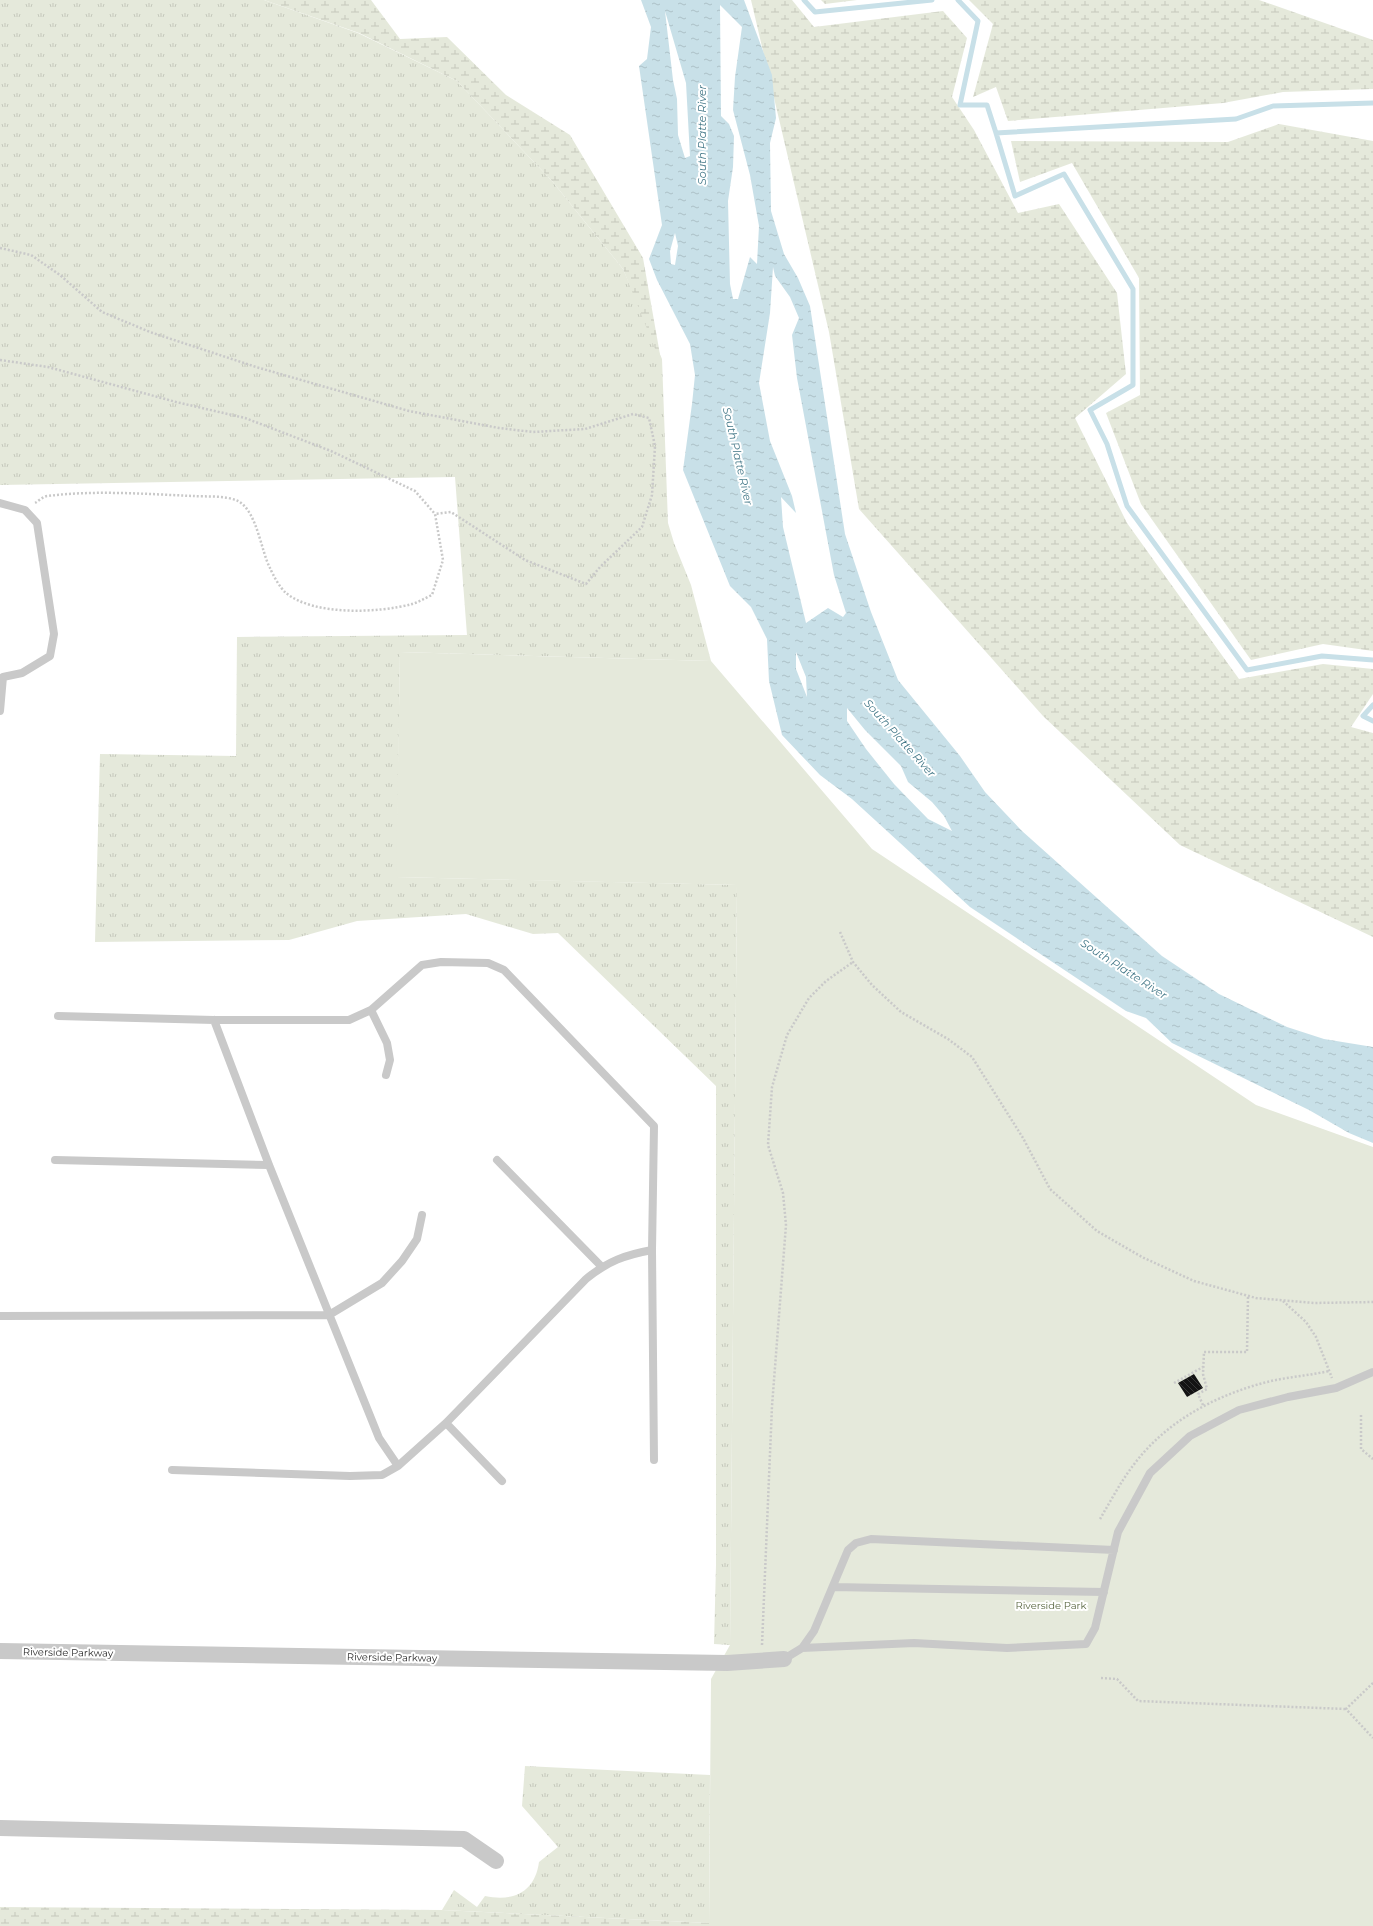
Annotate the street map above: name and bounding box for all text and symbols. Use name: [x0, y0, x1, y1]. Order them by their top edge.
water label: South Platte River: [695, 84, 709, 185]
water label: South Platte River: [720, 406, 756, 507]
water label: South Platte River: [861, 696, 939, 780]
water label: South Platte River: [1078, 936, 1170, 1002]
park label: Riverside Park: [1015, 1599, 1087, 1612]
street label: Riverside Parkway: [23, 1645, 114, 1660]
street label: Riverside Parkway: [347, 1650, 438, 1665]

